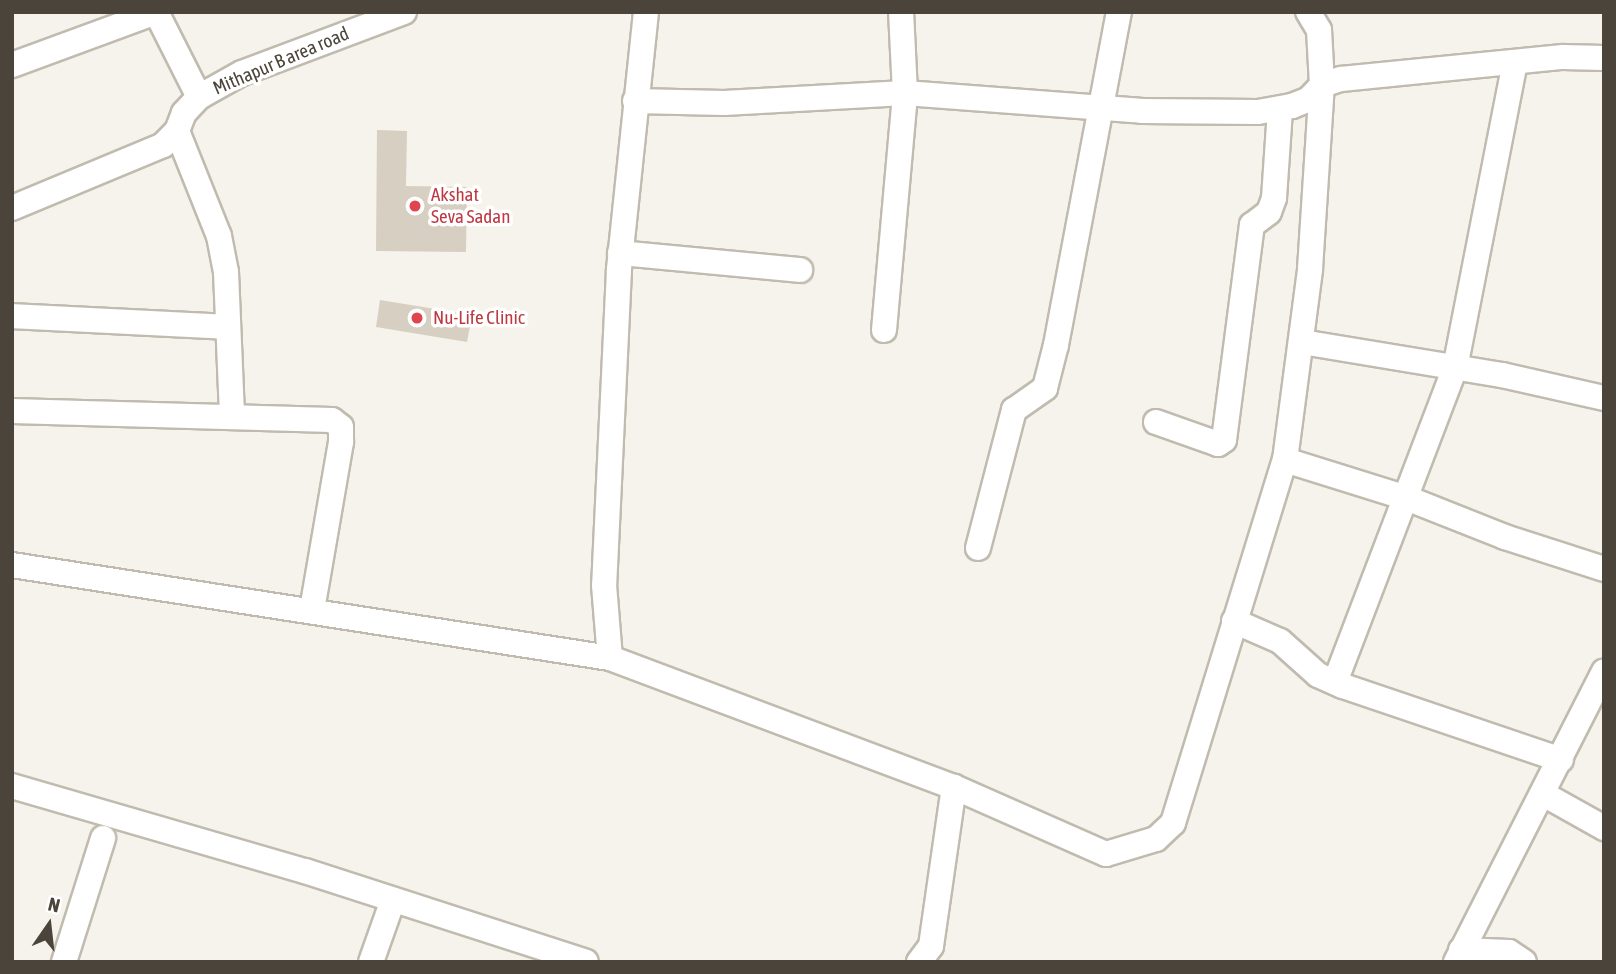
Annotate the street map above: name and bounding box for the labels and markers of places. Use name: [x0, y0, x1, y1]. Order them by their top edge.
place label: Akshat Seva Sadan: [431, 184, 510, 228]
marker: Akshat Seva Sadan: [405, 196, 425, 216]
place label: Nu-Life Clinic: [433, 307, 525, 329]
marker: Nu-Life Clinic: [407, 308, 427, 328]

